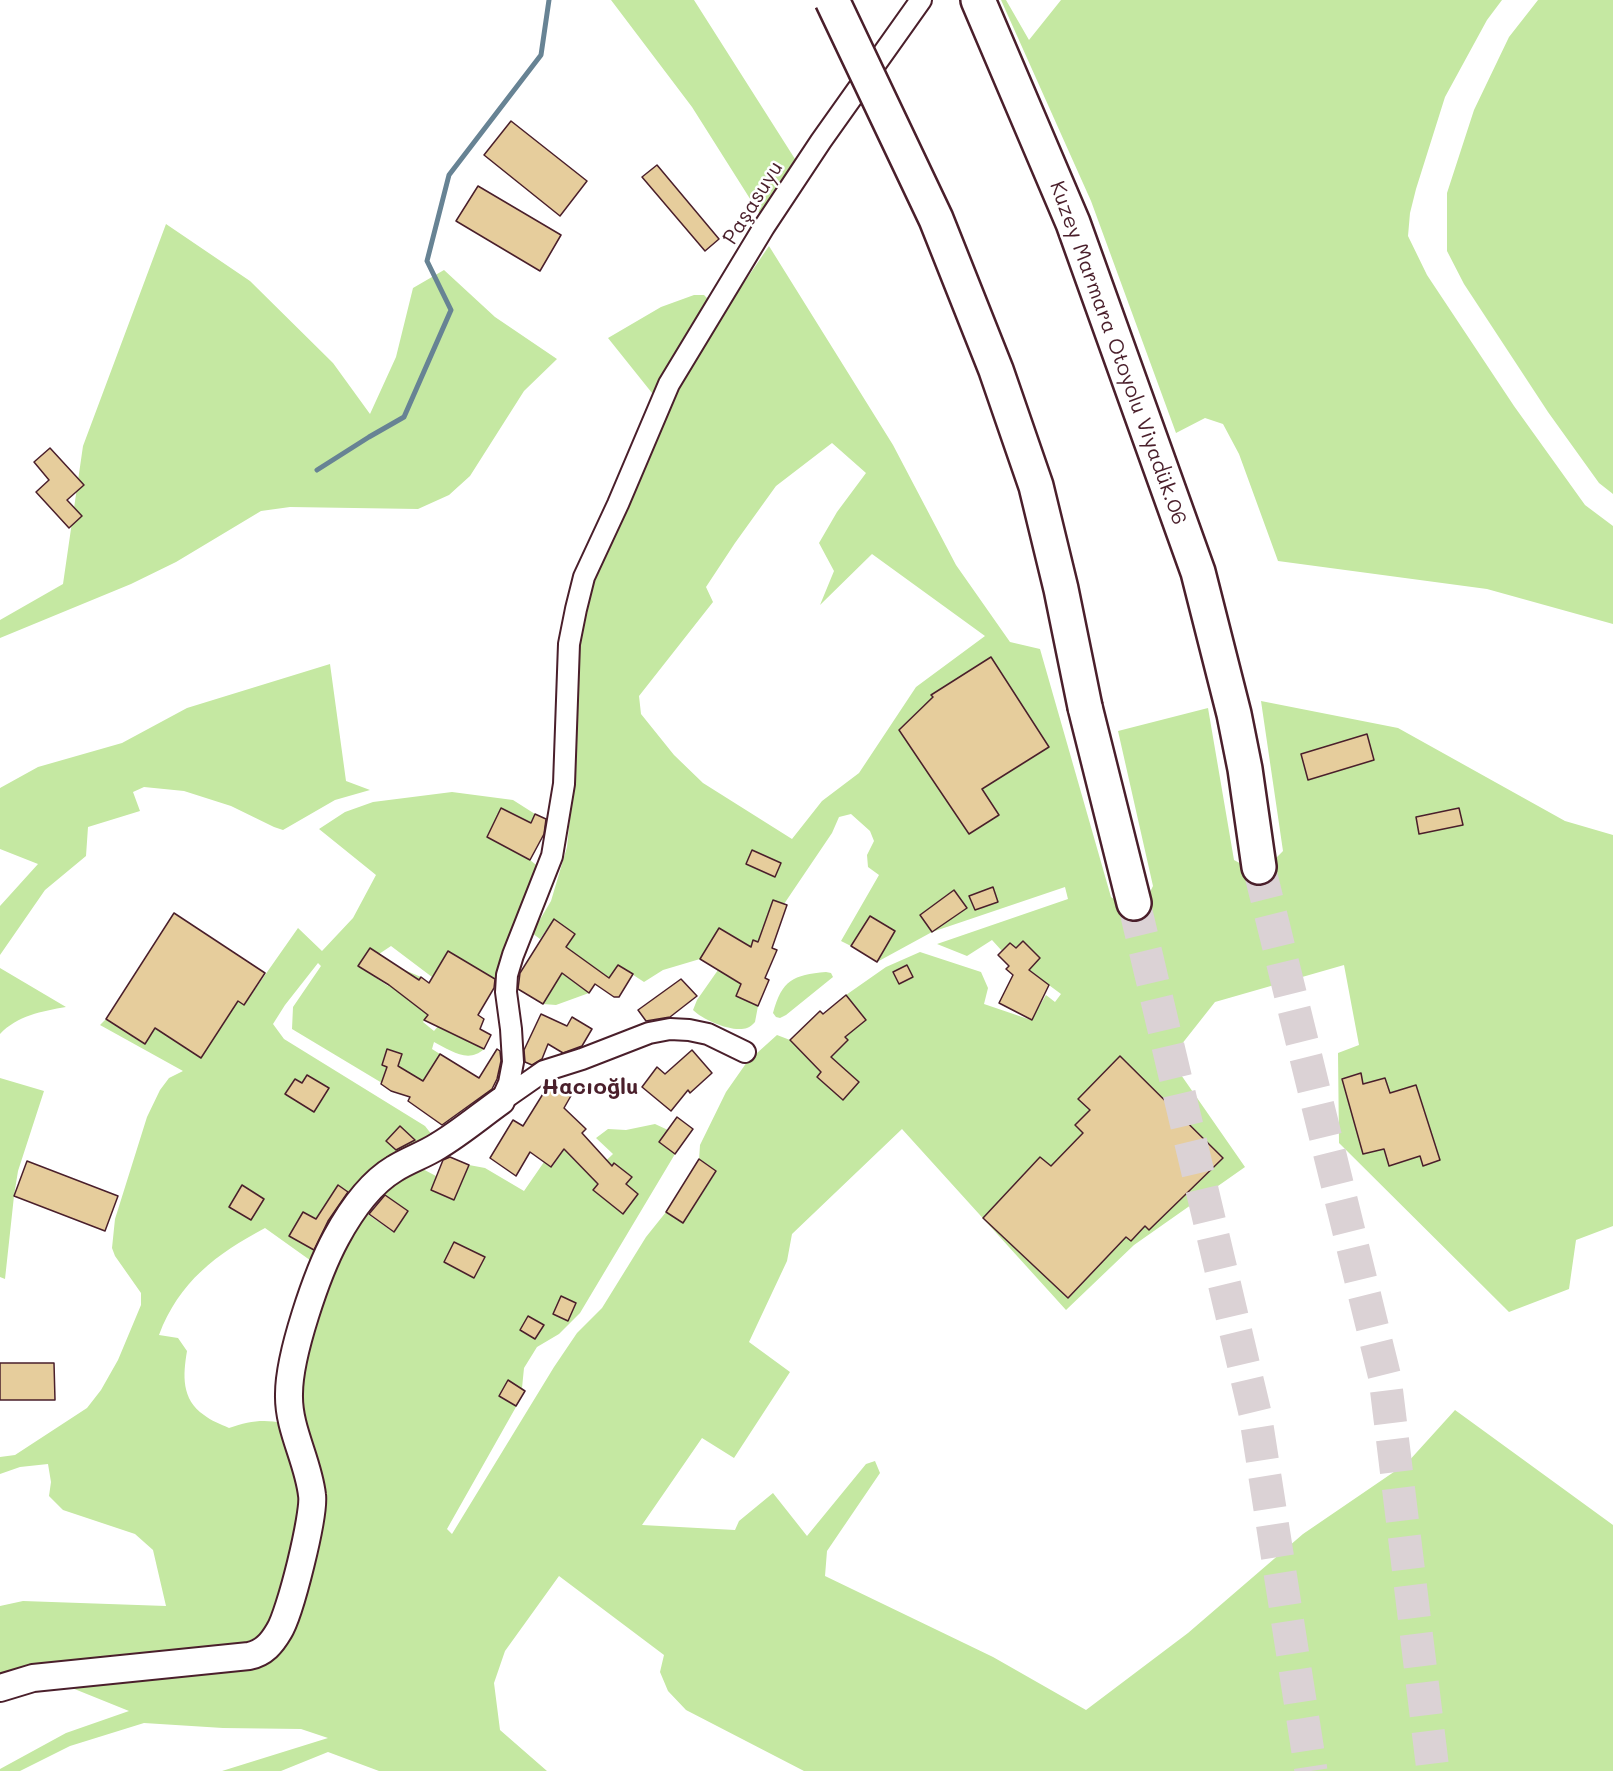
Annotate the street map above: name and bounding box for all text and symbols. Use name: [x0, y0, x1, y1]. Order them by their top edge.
street label: Paşasuyu: [718, 157, 788, 249]
street label: Kuzey Marmara Otoyolu Viyadük.06: [1044, 178, 1192, 528]
district label: Hacıoğlu: [541, 1074, 639, 1100]

